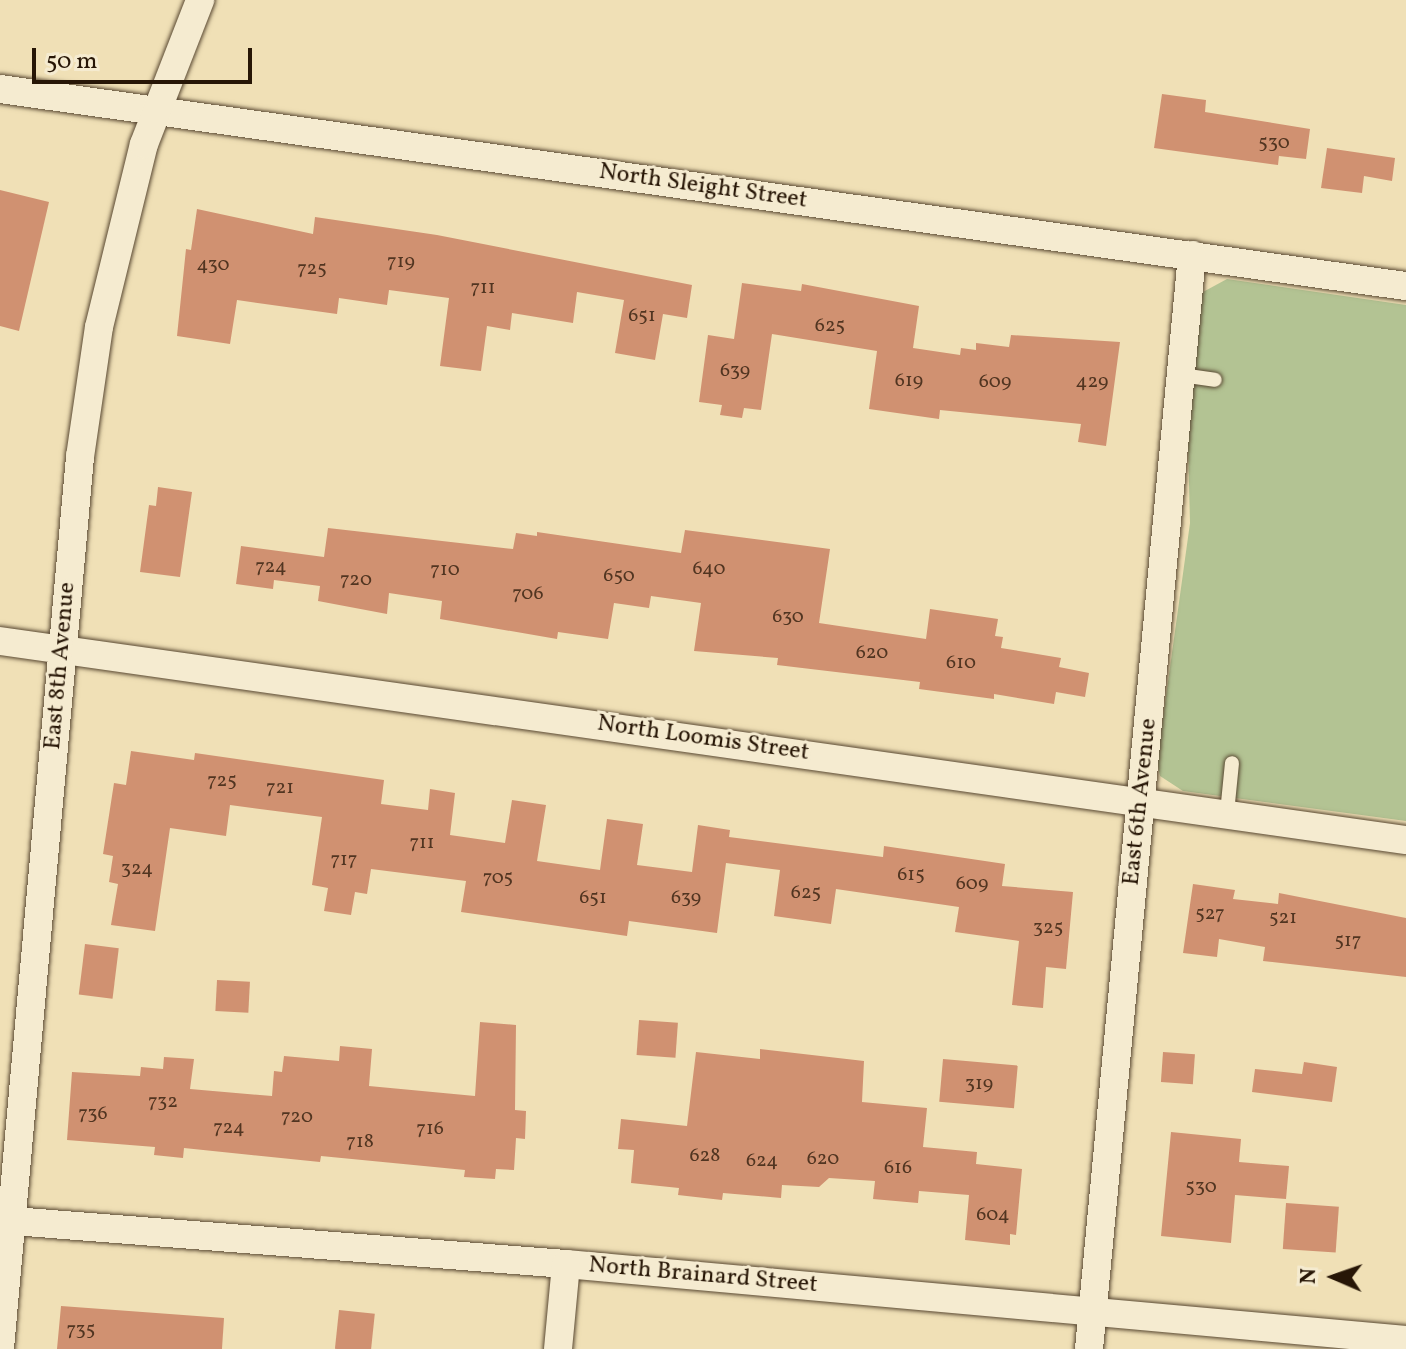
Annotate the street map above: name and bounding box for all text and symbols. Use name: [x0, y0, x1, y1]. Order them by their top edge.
scale bar: [36, 32, 256, 82]
text: 50 m: [46, 45, 98, 79]
house number: 530: [1258, 131, 1290, 155]
street label: North Sleight Street: [597, 158, 809, 216]
house number: 719: [387, 250, 415, 274]
house number: 430: [196, 253, 230, 277]
house number: 725: [297, 257, 327, 281]
house number: 711: [470, 276, 496, 300]
house number: 651: [628, 304, 656, 328]
house number: 625: [815, 314, 845, 338]
house number: 639: [720, 359, 750, 383]
house number: 619: [895, 369, 923, 393]
house number: 609: [979, 370, 1011, 394]
house number: 429: [1076, 370, 1108, 394]
house number: 724: [255, 555, 287, 579]
house number: 640: [692, 557, 726, 581]
house number: 710: [430, 558, 460, 582]
house number: 650: [603, 564, 635, 588]
house number: 720: [340, 568, 372, 592]
street label: East 8th Avenue: [39, 581, 83, 751]
house number: 706: [512, 582, 544, 606]
house number: 630: [772, 605, 804, 629]
house number: 620: [856, 641, 888, 665]
house number: 610: [946, 651, 976, 675]
street label: North Loomis Street: [595, 710, 811, 768]
street label: East 6th Avenue: [1118, 717, 1164, 887]
house number: 725: [207, 769, 237, 793]
house number: 721: [266, 776, 294, 800]
house number: 711: [409, 831, 435, 855]
house number: 717: [330, 848, 358, 872]
house number: 324: [121, 857, 153, 881]
house number: 615: [897, 863, 925, 887]
house number: 705: [483, 866, 513, 890]
house number: 609: [956, 872, 988, 896]
house number: 625: [791, 881, 821, 905]
house number: 651: [579, 886, 607, 910]
house number: 639: [671, 886, 701, 910]
house number: 527: [1195, 902, 1225, 926]
house number: 521: [1269, 906, 1297, 930]
house number: 325: [1033, 916, 1063, 940]
house number: 517: [1334, 929, 1362, 953]
house number: 319: [965, 1072, 993, 1096]
house number: 732: [148, 1090, 178, 1114]
house number: 736: [78, 1102, 108, 1126]
house number: 720: [281, 1105, 313, 1129]
house number: 724: [213, 1116, 245, 1140]
house number: 716: [416, 1117, 444, 1141]
house number: 718: [346, 1130, 374, 1154]
house number: 628: [689, 1144, 721, 1168]
house number: 620: [807, 1147, 839, 1171]
house number: 624: [746, 1149, 778, 1173]
house number: 616: [884, 1156, 912, 1180]
house number: 530: [1185, 1175, 1217, 1199]
house number: 604: [976, 1203, 1010, 1227]
north arrow: [1294, 1237, 1374, 1317]
street label: North Brainard Street: [587, 1252, 819, 1300]
text: N: [1294, 1268, 1325, 1285]
house number: 735: [67, 1318, 95, 1342]

